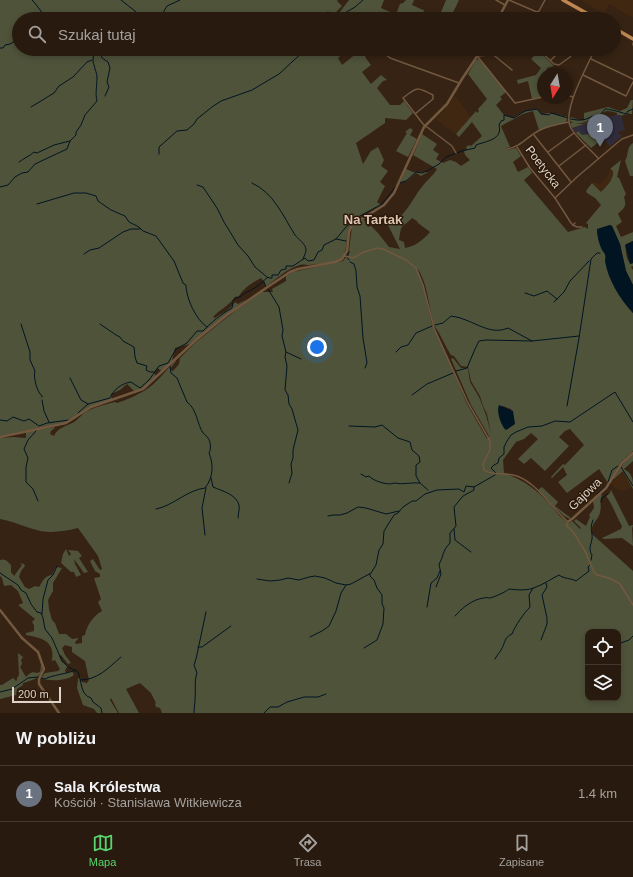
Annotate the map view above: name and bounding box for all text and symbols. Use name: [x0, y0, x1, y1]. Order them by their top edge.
search box: [12, 12, 621, 56]
icon: search: [26, 23, 48, 45]
text: Szukaj tutaj: [58, 26, 136, 43]
north arrow: [537, 68, 573, 104]
pin: 1: [587, 114, 613, 147]
street label: Poetycka: [523, 143, 564, 191]
district label: Na Tartak: [344, 212, 403, 227]
your location: [307, 337, 327, 357]
street label: Gajowa: [566, 475, 605, 513]
map controls: [585, 629, 621, 701]
button: locate: [585, 629, 621, 665]
button: layers: [585, 665, 621, 701]
scale bar: [12, 685, 61, 704]
text: 200 m: [18, 688, 49, 700]
text: W pobliżu: [16, 729, 96, 748]
text: Sala Królestwa: [54, 778, 161, 795]
text: 1: [25, 786, 33, 801]
text: 1.4 km: [578, 786, 617, 801]
text: Kościół · Stanisława Witkiewicza: [54, 795, 242, 810]
tab: Mapa: [89, 832, 116, 868]
tab: Trasa: [294, 832, 321, 868]
tab: Zapisane: [499, 832, 544, 868]

